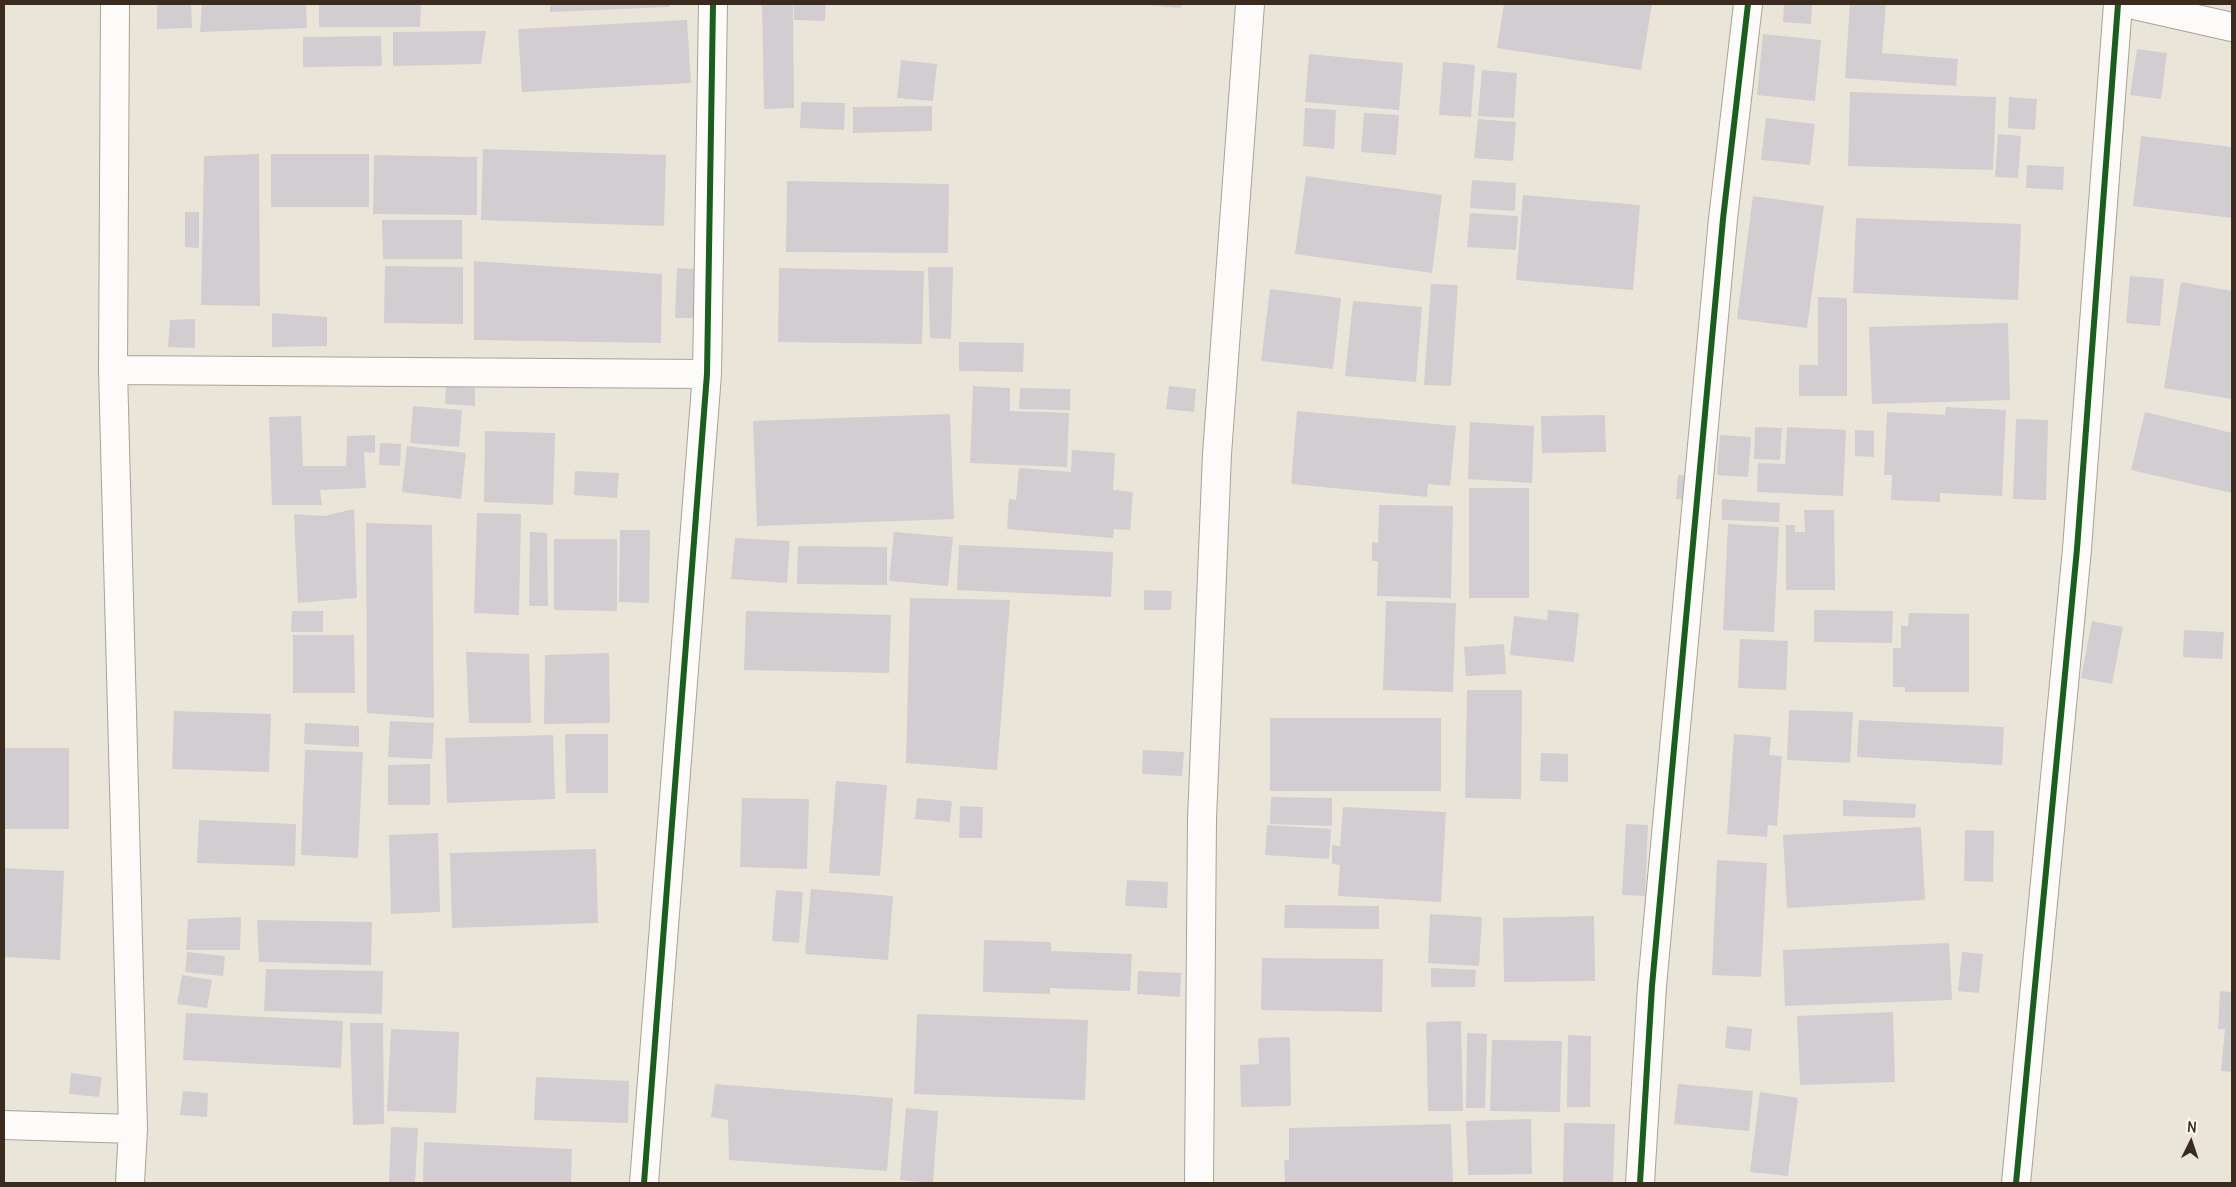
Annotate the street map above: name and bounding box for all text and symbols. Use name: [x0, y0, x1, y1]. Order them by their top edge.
north arrow: [2166, 1117, 2216, 1167]
text: N: [2187, 1118, 2198, 1136]

